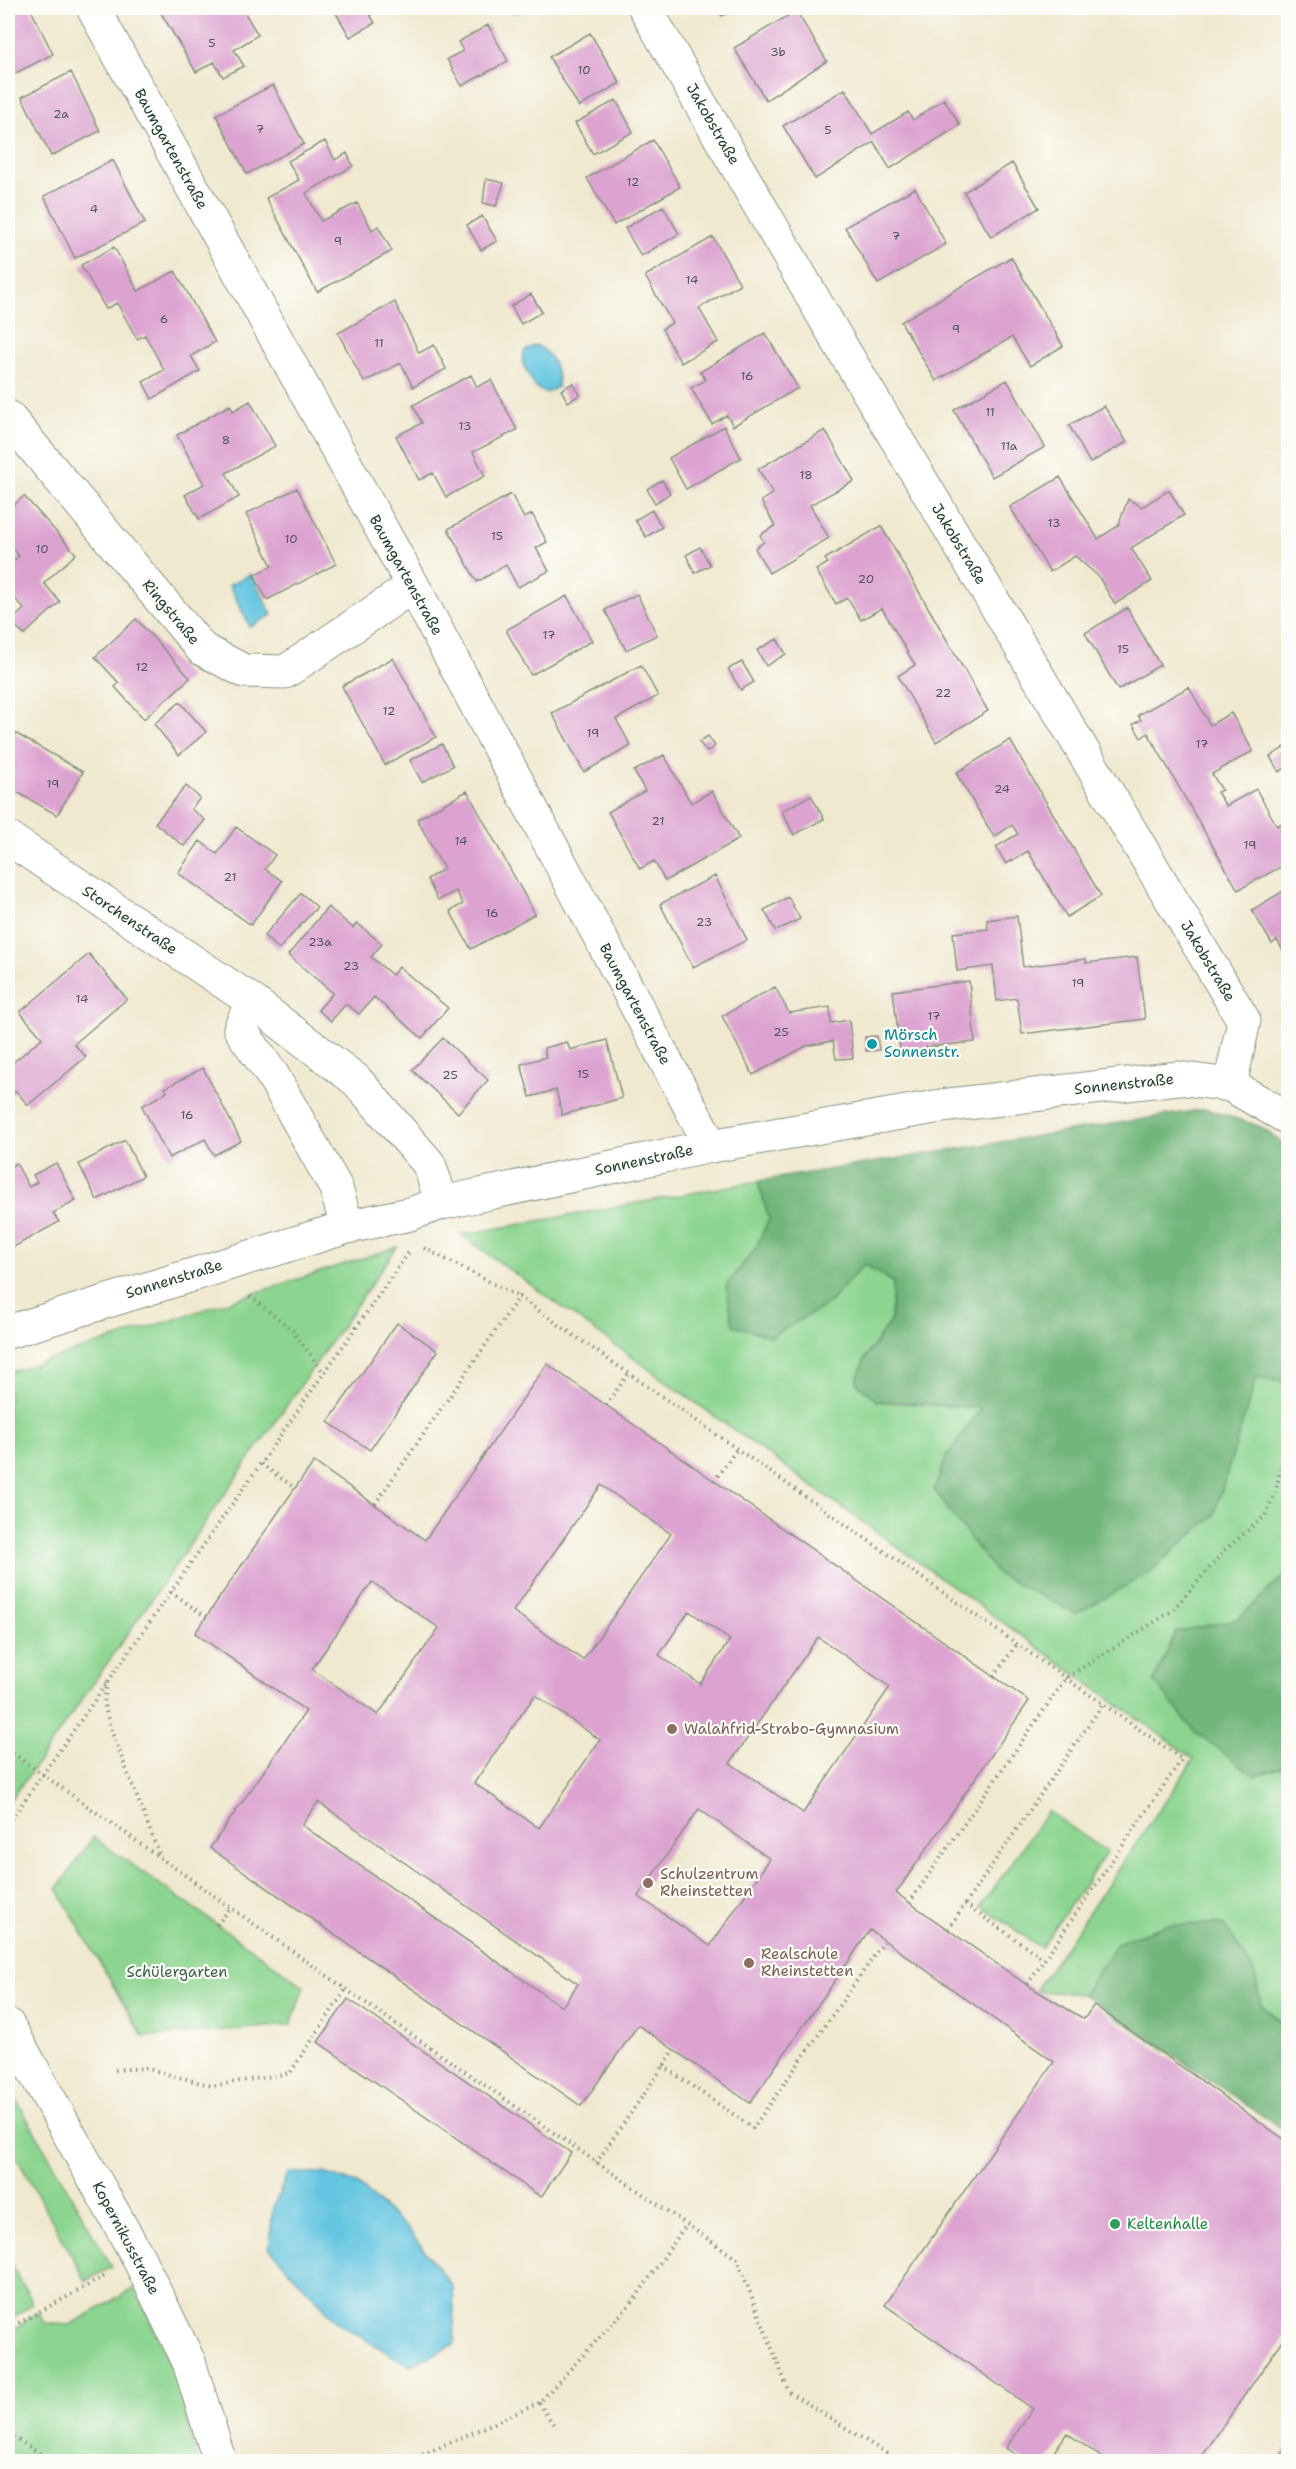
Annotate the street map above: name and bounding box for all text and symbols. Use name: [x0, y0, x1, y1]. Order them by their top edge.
house number: 5: [208, 35, 216, 51]
house number: 3b: [770, 44, 786, 60]
house number: 10: [577, 62, 591, 78]
street label: Jakobstraße: [682, 80, 744, 168]
street label: Baumgartenstraße: [130, 85, 212, 213]
house number: 2a: [53, 106, 69, 122]
house number: 7: [256, 121, 264, 137]
house number: 5: [824, 122, 832, 138]
house number: 12: [627, 174, 639, 190]
house number: 4: [90, 201, 98, 217]
house number: 7: [892, 228, 900, 244]
house number: 9: [334, 233, 342, 249]
house number: 14: [686, 272, 698, 288]
house number: 6: [160, 311, 168, 327]
house number: 9: [952, 321, 960, 337]
house number: 11: [374, 335, 384, 351]
house number: 16: [740, 368, 754, 384]
house number: 11: [985, 404, 995, 420]
house number: 13: [459, 418, 471, 434]
house number: 8: [222, 432, 230, 448]
house number: 11a: [1001, 438, 1018, 454]
house number: 18: [799, 467, 813, 483]
street label: Jakobstraße: [927, 500, 991, 588]
street label: Baumgartenstraße: [365, 511, 447, 639]
house number: 13: [1048, 515, 1060, 531]
house number: 15: [491, 528, 503, 544]
house number: 10: [284, 531, 298, 547]
house number: 10: [35, 541, 49, 557]
house number: 20: [858, 571, 874, 587]
street label: Ringstraße: [138, 575, 204, 649]
house number: 17: [543, 627, 555, 643]
house number: 15: [1117, 641, 1129, 657]
house number: 12: [136, 659, 148, 675]
house number: 22: [935, 685, 951, 701]
house number: 12: [383, 703, 395, 719]
house number: 19: [587, 725, 599, 741]
house number: 17: [1196, 736, 1208, 752]
house number: 19: [47, 776, 59, 792]
house number: 24: [994, 781, 1010, 797]
house number: 21: [652, 813, 664, 829]
house number: 14: [455, 833, 467, 849]
house number: 19: [1244, 837, 1256, 853]
house number: 21: [224, 869, 236, 885]
street label: Storchenstraße: [79, 881, 181, 959]
house number: 16: [485, 905, 499, 921]
house number: 23: [696, 914, 712, 930]
street label: Jakobstraße: [1176, 917, 1240, 1005]
house number: 23a: [308, 934, 332, 950]
street label: Baumgartenstraße: [594, 940, 676, 1068]
house number: 23: [343, 958, 359, 974]
house number: 19: [1072, 975, 1084, 991]
house number: 14: [76, 991, 88, 1007]
house number: 17: [928, 1008, 940, 1024]
house number: 25: [773, 1024, 789, 1040]
place label: Mörsch Sonnenstr.: [884, 1025, 960, 1062]
marker: Mörsch Sonnenstr.: [865, 1037, 879, 1051]
house number: 15: [577, 1066, 589, 1082]
house number: 25: [442, 1067, 458, 1083]
street label: Sonnenstraße: [1073, 1069, 1175, 1099]
house number: 16: [180, 1107, 194, 1123]
street label: Sonnenstraße: [593, 1140, 695, 1180]
street label: Sonnenstraße: [123, 1255, 225, 1303]
place label: Walahfrid-Strabo-Gymnasium: [684, 1719, 899, 1739]
marker: Walahfrid-Strabo-Gymnasium: [665, 1722, 679, 1736]
place label: Schulzentrum Rheinstetten: [660, 1864, 758, 1901]
marker: Schulzentrum Rheinstetten: [641, 1876, 655, 1890]
place label: Realschule Rheinstetten: [761, 1944, 853, 1981]
marker: Realschule Rheinstetten: [742, 1956, 756, 1970]
park label: Schülergarten: [127, 1962, 227, 1982]
street label: Kopernikusstraße: [88, 2178, 164, 2298]
place label: Keltenhalle: [1127, 2214, 1208, 2234]
marker: Keltenhalle: [1108, 2217, 1122, 2231]

